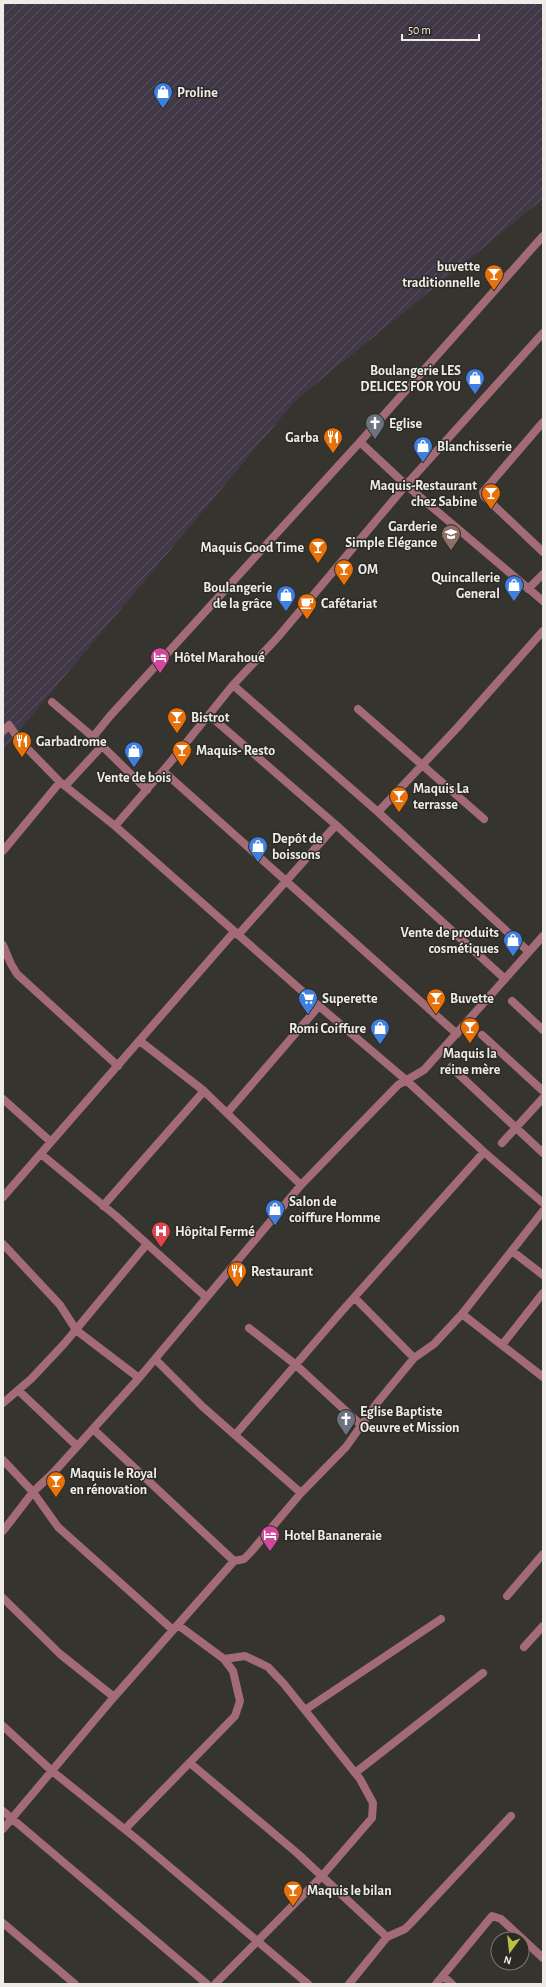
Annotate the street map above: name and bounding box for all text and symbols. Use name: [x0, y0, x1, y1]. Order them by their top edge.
scale bar: [402, 16, 479, 42]
text: 50 m: [408, 24, 431, 36]
shop icon: Proline: [152, 81, 174, 109]
place label: Proline: [177, 86, 218, 100]
place label: buvette traditionnelle: [402, 260, 480, 290]
bar icon: buvette traditionnelle: [483, 263, 505, 291]
place label: Boulangerie LES DELICES FOR YOU: [360, 364, 461, 394]
shop icon: Boulangerie LES DELICES FOR YOU: [464, 367, 486, 395]
church icon: Eglise: [364, 412, 386, 440]
place label: Eglise: [389, 417, 422, 431]
restaurant icon: Garba: [322, 426, 344, 454]
place label: Garba: [285, 431, 319, 445]
shop icon: Blanchisserie: [412, 435, 434, 463]
place label: Blanchisserie: [437, 440, 512, 454]
place label: Maquis-Restaurant chez Sabine: [370, 479, 477, 509]
bar icon: Maquis-Restaurant chez Sabine: [480, 482, 502, 510]
place label: Garderie Simple Elégance: [345, 520, 437, 550]
school or university icon: Garderie Simple Elégance: [440, 523, 462, 551]
bar icon: Maquis Good Time: [307, 536, 329, 564]
place label: Maquis Good Time: [200, 541, 304, 555]
bar icon: OM: [333, 558, 355, 586]
place label: OM: [358, 563, 378, 577]
place label: Quincallerie General: [431, 571, 500, 601]
shop icon: Quincallerie General: [503, 574, 525, 602]
place label: Boulangerie de la grâce: [203, 581, 272, 611]
shop icon: Boulangerie de la grâce: [275, 584, 297, 612]
cafe icon: Cafétariat: [296, 592, 318, 620]
place label: Cafétariat: [321, 597, 378, 611]
hotel icon: Hôtel Marahoué: [149, 646, 171, 674]
place label: Hôtel Marahoué: [174, 651, 265, 665]
bar icon: Bistrot: [166, 706, 188, 734]
place label: Bistrot: [191, 711, 230, 725]
restaurant icon: Garbadrome: [11, 730, 33, 758]
place label: Garbadrome: [36, 735, 107, 749]
bar icon: Maquis- Resto: [171, 739, 193, 767]
shop icon: Vente de bois: [123, 740, 145, 768]
place label: Maquis- Resto: [196, 744, 275, 758]
place label: Vente de bois: [97, 771, 171, 785]
place label: Maquis La terrasse: [413, 782, 470, 812]
bar icon: Maquis La terrasse: [388, 785, 410, 813]
place label: Depôt de boissons: [272, 832, 323, 862]
shop icon: Depôt de boissons: [247, 835, 269, 863]
place label: Vente de produits cosmétiques: [401, 926, 499, 956]
shop icon: Vente de produits cosmétiques: [502, 929, 524, 957]
supermarket icon: Superette: [297, 987, 319, 1015]
bar icon: Buvette: [425, 987, 447, 1015]
place label: Superette: [322, 992, 378, 1006]
place label: Buvette: [450, 992, 494, 1006]
bar icon: Maquis la reine mère: [459, 1016, 481, 1044]
shop icon: Romi Coiffure: [369, 1017, 391, 1045]
place label: Romi Coiffure: [289, 1022, 366, 1036]
place label: Maquis la reine mère: [440, 1047, 501, 1077]
place label: Salon de coiffure Homme: [289, 1195, 381, 1225]
shop icon: Salon de coiffure Homme: [264, 1198, 286, 1226]
hospital icon: Hôpital Fermé: [150, 1220, 172, 1248]
place label: Hôpital Fermé: [175, 1225, 255, 1239]
restaurant icon: Restaurant: [226, 1260, 248, 1288]
place label: Restaurant: [251, 1265, 313, 1279]
place label: Eglise Baptiste Oeuvre et Mission: [360, 1405, 460, 1435]
church icon: Eglise Baptiste Oeuvre et Mission: [335, 1408, 357, 1436]
place label: Maquis le Royal en rénovation: [70, 1467, 157, 1497]
bar icon: Maquis le Royal en rénovation: [45, 1470, 67, 1498]
hotel icon: Hotel Bananeraie: [259, 1524, 281, 1552]
place label: Hotel Bananeraie: [284, 1529, 382, 1543]
bar icon: Maquis le bilan: [282, 1879, 304, 1907]
place label: Maquis le bilan: [307, 1884, 392, 1898]
north arrow: [490, 1931, 530, 1971]
text: N: [502, 1954, 513, 1966]

